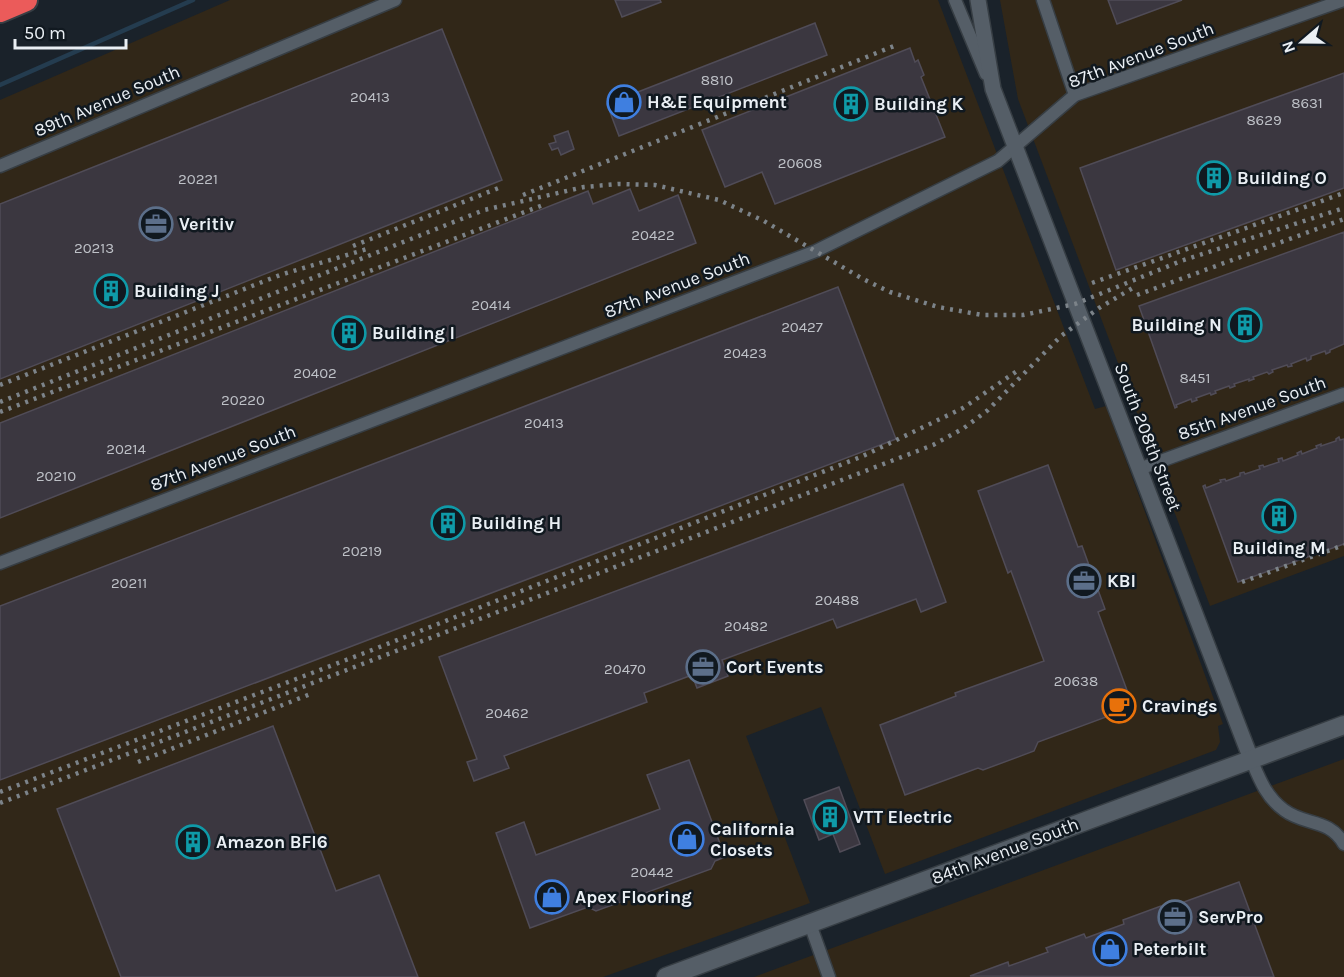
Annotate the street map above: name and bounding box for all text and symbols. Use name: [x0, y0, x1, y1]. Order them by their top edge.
scale bar: [15, 12, 126, 50]
north arrow: [1272, 12, 1332, 72]
street label: 87th Avenue South: [1065, 17, 1217, 93]
text: 50 m: [24, 22, 66, 44]
text: N: [1277, 38, 1299, 56]
street label: 89th Avenue South: [31, 60, 183, 142]
house number: 8810: [701, 71, 733, 89]
shop icon: H&E Equipment: [606, 84, 642, 120]
building icon: Building K: [833, 86, 869, 122]
house number: 20413: [350, 88, 390, 106]
place label: H&E Equipment: [647, 91, 787, 113]
place label: Building K: [874, 93, 964, 115]
house number: 8631: [1291, 94, 1323, 112]
house number: 8629: [1246, 111, 1282, 129]
house number: 20608: [778, 154, 822, 172]
building icon: Building O: [1196, 160, 1232, 196]
place label: Building O: [1237, 167, 1327, 189]
house number: 20221: [178, 170, 218, 188]
office icon: Veritiv: [138, 206, 174, 242]
place label: Veritiv: [179, 213, 235, 235]
house number: 20422: [631, 226, 675, 244]
house number: 20213: [74, 239, 114, 257]
street label: 87th Avenue South: [601, 247, 753, 323]
building icon: Building J: [93, 273, 129, 309]
place label: Building J: [134, 280, 220, 302]
house number: 20414: [471, 296, 511, 314]
building icon: Building N: [1227, 307, 1263, 343]
place label: Building N: [1132, 314, 1222, 336]
building icon: Building I: [331, 315, 367, 351]
house number: 20427: [781, 318, 823, 336]
place label: Building I: [372, 322, 455, 344]
house number: 20423: [723, 344, 767, 362]
street label: South 208th Street: [1110, 360, 1186, 514]
house number: 20402: [293, 364, 337, 382]
house number: 8451: [1179, 369, 1211, 387]
street label: 85th Avenue South: [1175, 371, 1329, 445]
house number: 20220: [221, 391, 265, 409]
house number: 20413: [524, 414, 564, 432]
street label: 87th Avenue South: [147, 420, 299, 496]
house number: 20214: [106, 440, 146, 458]
house number: 20210: [36, 467, 76, 485]
building icon: Building M: [1261, 498, 1297, 534]
building icon: Building H: [430, 505, 466, 541]
place label: Building H: [471, 512, 561, 534]
place label: Building M: [1232, 537, 1326, 559]
house number: 20219: [342, 542, 382, 560]
office icon: KBI: [1066, 563, 1102, 599]
place label: KBI: [1107, 570, 1136, 592]
house number: 20211: [111, 574, 147, 592]
house number: 20488: [815, 591, 859, 609]
house number: 20482: [724, 617, 768, 635]
office icon: Cort Events: [685, 649, 721, 685]
place label: Cort Events: [726, 656, 824, 678]
house number: 20470: [604, 660, 646, 678]
house number: 20638: [1054, 672, 1098, 690]
cafe icon: Cravings: [1101, 688, 1137, 724]
place label: Cravings: [1142, 695, 1217, 717]
house number: 20462: [485, 704, 529, 722]
building icon: VTT Electric: [812, 799, 848, 835]
place label: VTT Electric: [853, 806, 952, 828]
street label: 84th Avenue South: [928, 813, 1082, 889]
place label: California Closets: [710, 818, 795, 861]
shop icon: California Closets: [669, 821, 705, 857]
building icon: Amazon BFI6: [175, 824, 211, 860]
place label: Amazon BFI6: [216, 831, 328, 853]
house number: 20442: [630, 863, 674, 881]
shop icon: Apex Flooring: [534, 879, 570, 915]
place label: Apex Flooring: [575, 886, 692, 908]
office icon: ServPro: [1157, 899, 1193, 935]
place label: ServPro: [1198, 906, 1263, 928]
shop icon: Peterbilt: [1092, 931, 1128, 967]
place label: Peterbilt: [1133, 938, 1206, 960]

